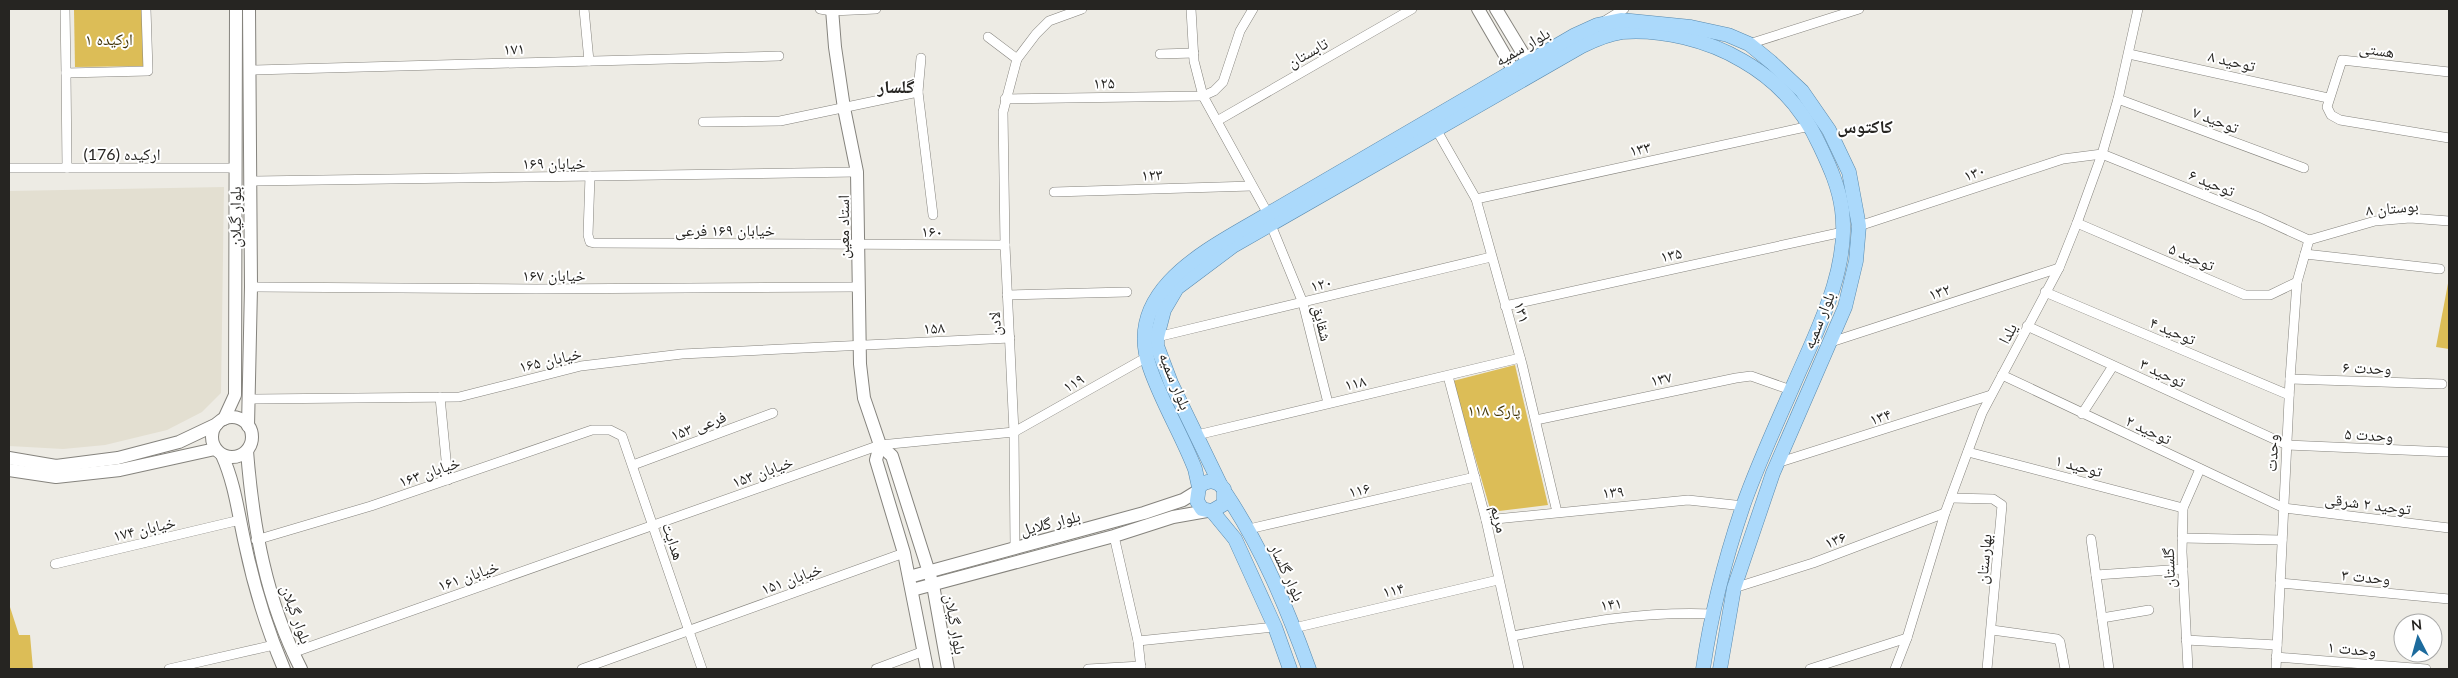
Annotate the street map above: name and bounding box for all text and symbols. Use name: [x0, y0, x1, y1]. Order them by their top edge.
street label: بلوار سمیه: [1491, 23, 1553, 70]
park label: ارکیده ۱: [85, 29, 133, 49]
street label: تابستان: [1283, 33, 1332, 73]
street label: هستی: [2358, 37, 2396, 63]
street label: ۱۷۱: [503, 38, 525, 58]
street label: توحید ۸: [2206, 45, 2258, 76]
street label: ۱۲۵: [1093, 72, 1115, 92]
district label: گلسار: [877, 75, 914, 97]
street label: توحید ۷: [2190, 102, 2242, 137]
district label: کاکتوس: [1837, 115, 1893, 138]
street label: ۱۳۳: [1627, 136, 1653, 160]
street label: ارکیده (176): [84, 144, 161, 164]
street label: خیابان ۱۶۹: [522, 153, 586, 174]
street label: ۱۳۰: [1961, 160, 1987, 184]
street label: ۱۲۳: [1141, 164, 1163, 184]
street label: توحید ۶: [2186, 164, 2238, 201]
street label: بلوار گیلان: [225, 186, 246, 248]
street label: استاد معین: [833, 195, 854, 259]
street label: بوستان ۸: [2365, 195, 2419, 221]
street label: خیابان ۱۶۹ فرعی: [675, 220, 775, 241]
street label: ۱۶۰: [921, 221, 943, 240]
street label: توحید ۵: [2166, 238, 2218, 275]
street label: ۱۳۵: [1658, 242, 1684, 266]
street label: خیابان ۱۶۷: [522, 265, 586, 286]
street label: ۱۲۰: [1308, 271, 1334, 295]
street label: ۱۳۲: [1926, 279, 1952, 303]
street label: بلوار سمیه: [1798, 289, 1839, 352]
street label: ۱۳۱: [1511, 299, 1535, 325]
street label: شقایق: [1307, 303, 1337, 344]
street label: لادن: [984, 311, 1006, 337]
street label: توحید ۴: [2147, 312, 2199, 349]
street label: ۱۵۸: [923, 317, 945, 337]
street label: یلدا: [1994, 319, 2021, 347]
street label: خیابان ۱۶۵: [517, 343, 584, 377]
street label: بلوار سمیه: [1155, 350, 1196, 413]
street label: توحید ۳: [2137, 353, 2189, 392]
street label: وحدت ۶: [2342, 357, 2392, 378]
street label: ۱۳۷: [1648, 366, 1674, 390]
street label: ۱۱۹: [1059, 368, 1087, 396]
street label: ۱۱۸: [1342, 370, 1368, 394]
park label: پارک ۱۱۸: [1468, 400, 1521, 420]
street label: ۱۳۴: [1867, 404, 1893, 428]
street label: ۱۵۳ فرعی: [668, 406, 729, 446]
street label: توحید ۲: [2123, 410, 2175, 449]
street label: وحدت ۵: [2344, 423, 2394, 446]
street label: وحدت: [2261, 434, 2282, 472]
street label: توحید ۱: [2053, 450, 2105, 481]
street label: خیابان ۱۵۳: [729, 451, 796, 493]
street label: خیابان ۱۶۳: [396, 452, 463, 492]
street label: ۱۱۶: [1346, 477, 1372, 501]
street label: ۱۳۹: [1601, 481, 1625, 501]
street label: توحید ۲ شرقی: [2324, 488, 2412, 520]
street label: مریم: [1486, 503, 1512, 535]
street label: بلوار گلایل: [1018, 505, 1082, 541]
street label: خیابان ۱۷۴: [111, 512, 178, 546]
street label: هدایت: [659, 520, 689, 562]
street label: ۱۳۶: [1822, 526, 1848, 552]
street label: بهارستان: [1971, 533, 1997, 585]
street label: بلوار گلسار: [1265, 539, 1310, 604]
street label: گلستان: [2158, 547, 2180, 588]
street label: خیابان ۱۶۱: [435, 556, 502, 596]
street label: خیابان ۱۵۱: [758, 558, 825, 600]
street label: وحدت ۳: [2341, 564, 2391, 589]
street label: ۱۱۴: [1380, 577, 1406, 601]
street label: بلوار گیلان: [276, 582, 316, 647]
street label: بلوار گیلان: [939, 592, 971, 656]
street label: ۱۴۱: [1599, 592, 1623, 614]
north arrow: [2393, 613, 2443, 663]
text: N: [2410, 616, 2423, 634]
street label: وحدت ۱: [2327, 636, 2377, 661]

